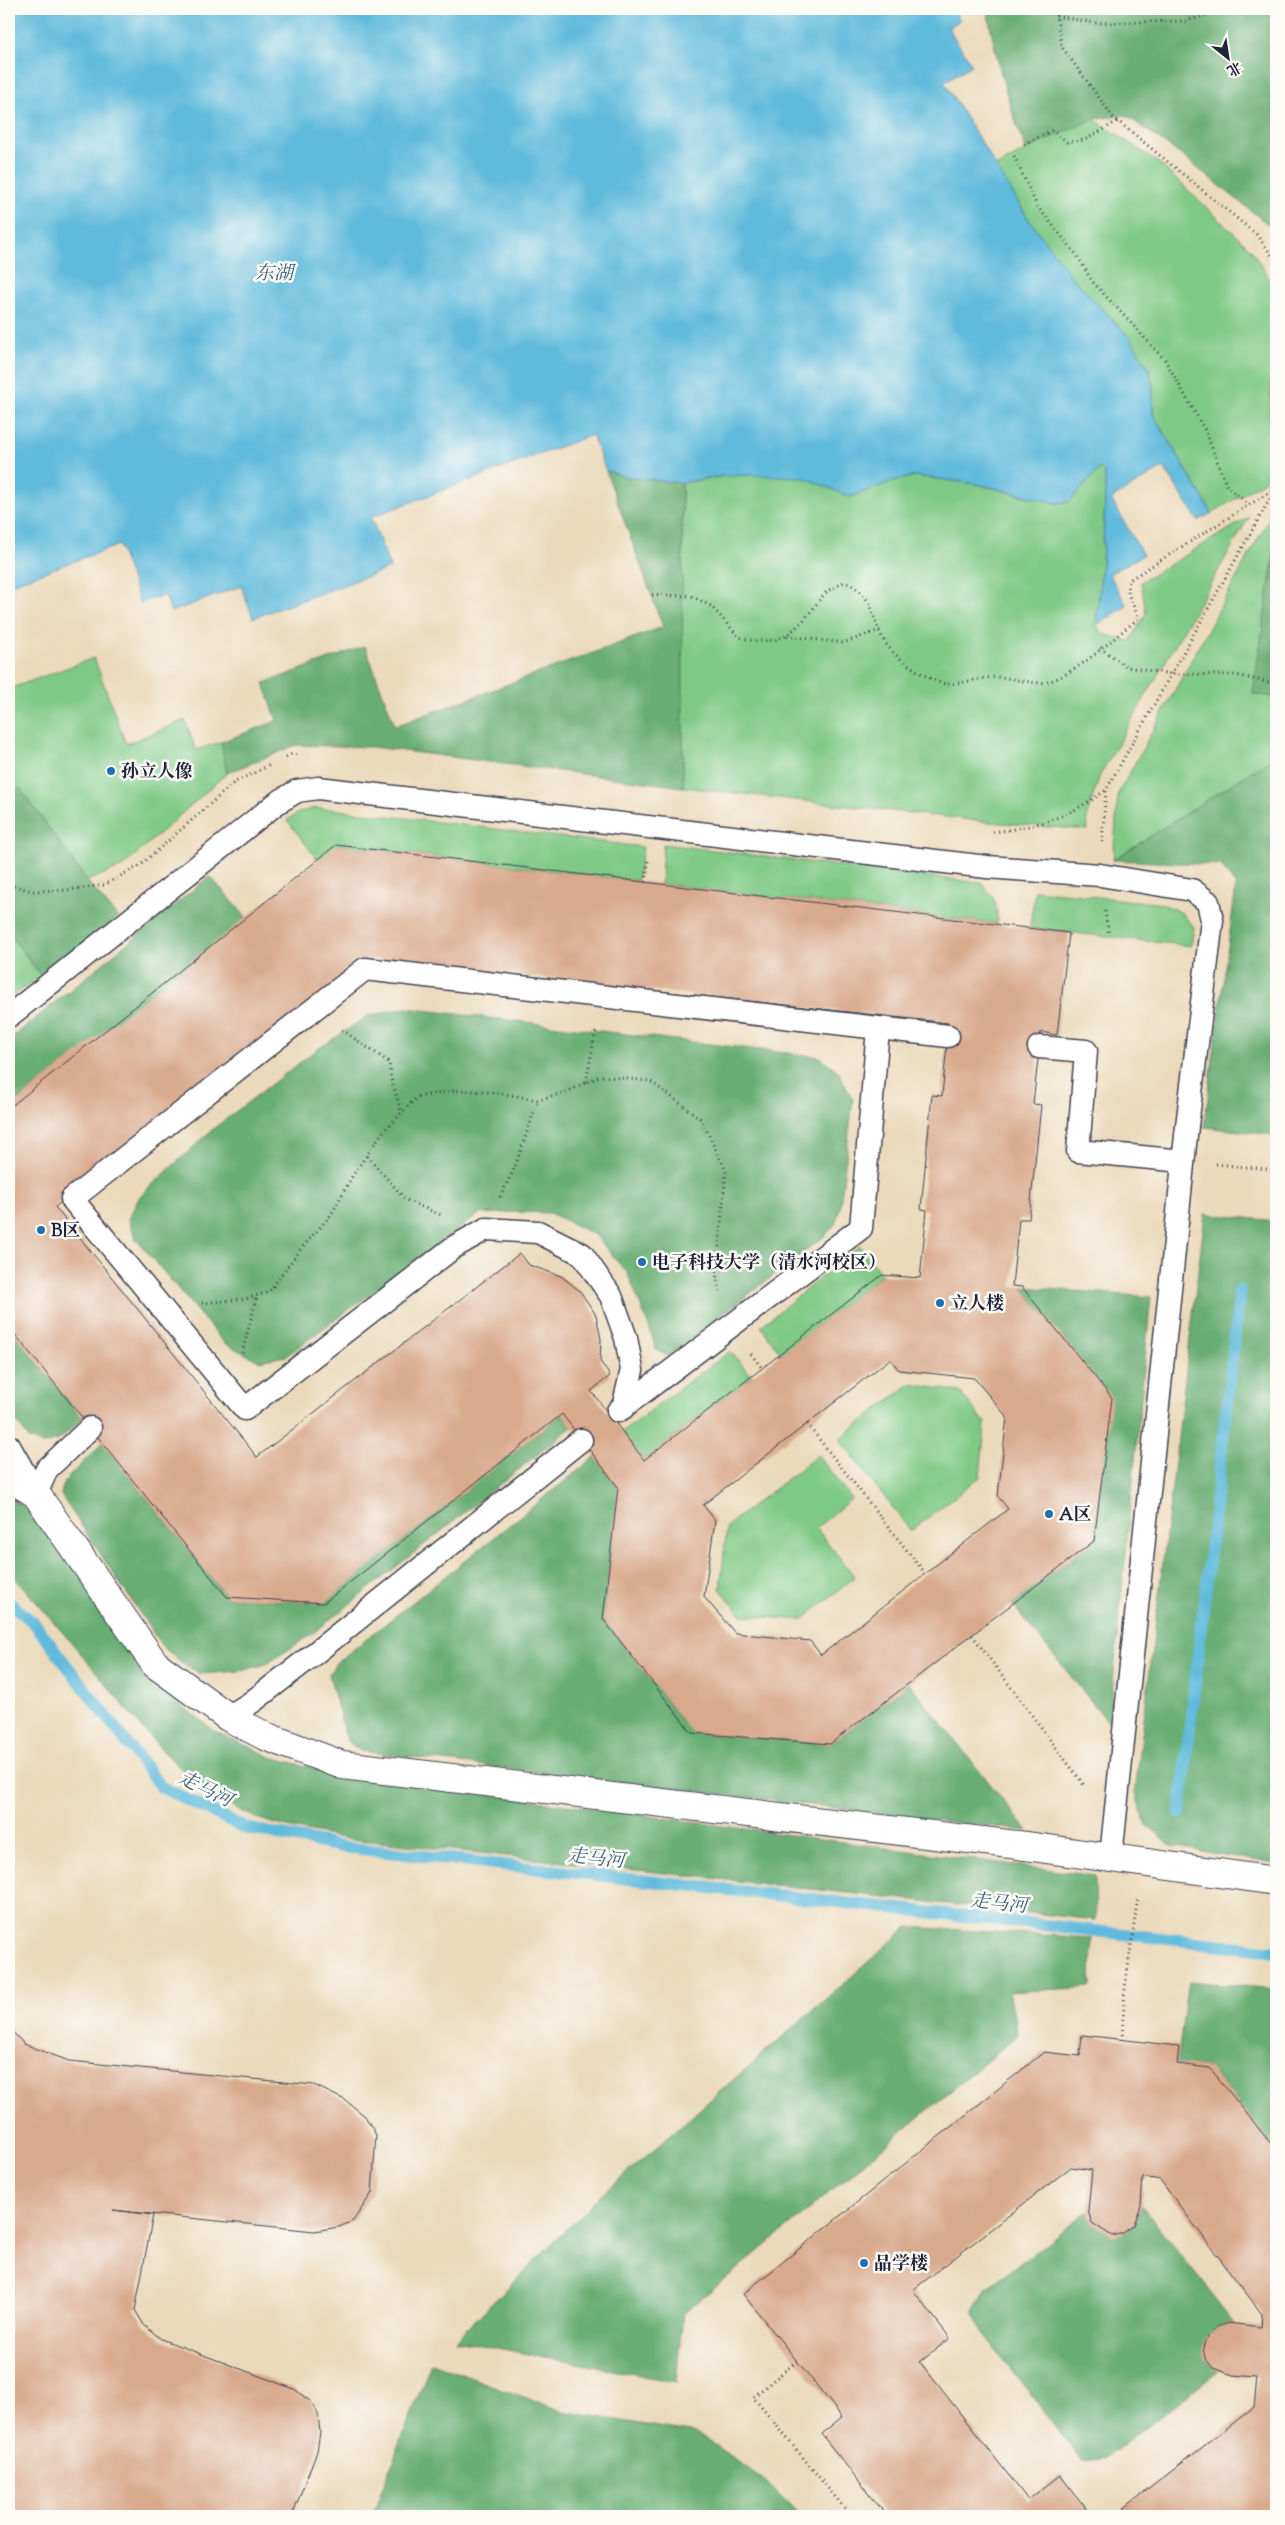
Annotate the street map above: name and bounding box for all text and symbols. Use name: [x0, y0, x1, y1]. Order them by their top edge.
north arrow: [1202, 32, 1252, 82]
text: 北: [1222, 55, 1245, 80]
water label: 东湖: [255, 261, 296, 288]
place label: 孙立人像: [121, 760, 193, 786]
marker: 孙立人像: [105, 765, 117, 777]
place label: B区: [51, 1219, 80, 1245]
marker: B区: [35, 1224, 47, 1236]
place label: 电子科技大学（清水河校区）: [652, 1251, 886, 1277]
marker: 电子科技大学（清水河校区）: [636, 1256, 648, 1268]
place label: 立人楼: [950, 1292, 1004, 1318]
marker: 立人楼: [934, 1297, 946, 1309]
place label: A区: [1059, 1503, 1092, 1529]
marker: A区: [1043, 1508, 1055, 1520]
water label: 走马河: [173, 1766, 239, 1816]
water label: 走马河: [566, 1843, 628, 1876]
water label: 走马河: [969, 1888, 1031, 1921]
place label: 品学楼: [874, 2252, 928, 2278]
marker: 品学楼: [858, 2257, 870, 2269]

